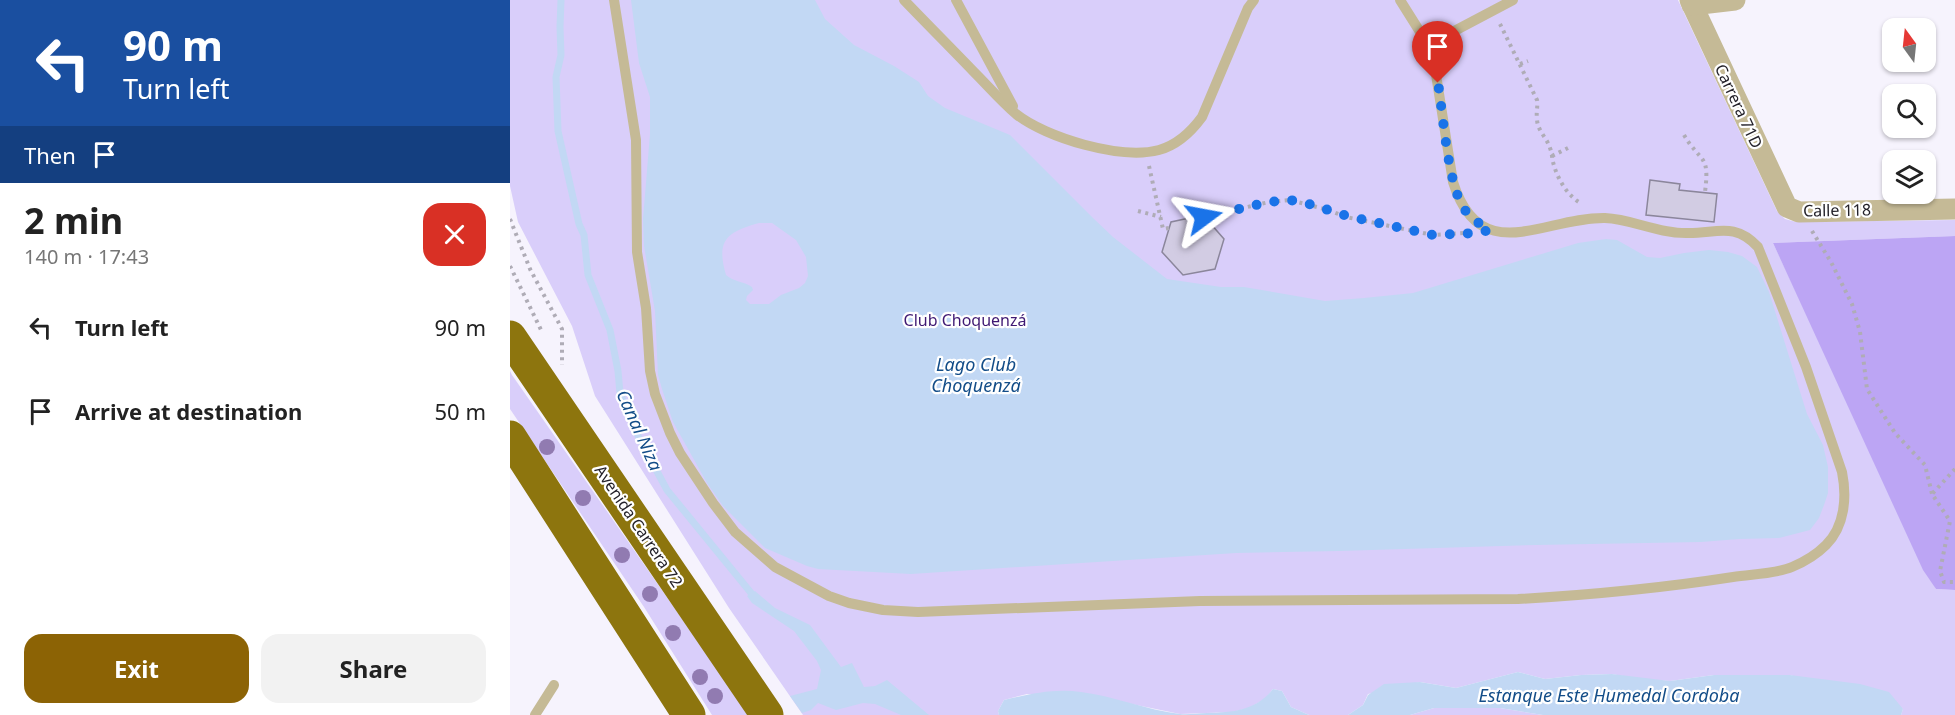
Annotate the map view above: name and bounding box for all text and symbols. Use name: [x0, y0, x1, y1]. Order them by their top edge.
text: 90 m: [123, 16, 223, 73]
north arrow: [1882, 18, 1936, 72]
map controls: [1882, 18, 1936, 204]
pin: [1412, 21, 1463, 83]
icon: left: [24, 24, 102, 102]
icon: arrive: [1421, 30, 1454, 63]
street label: Carrera 71D: [1710, 60, 1768, 152]
text: Turn left: [123, 70, 229, 107]
button: search: [1882, 84, 1936, 138]
icon: arrive: [88, 138, 121, 171]
text: Then: [24, 140, 76, 170]
button: layers: [1882, 150, 1936, 204]
position arrow: [1172, 185, 1236, 249]
text: 2 min: [24, 196, 123, 245]
street label: Calle 118: [1803, 198, 1871, 222]
button: close: [423, 203, 486, 266]
text: 140 m · 17:43: [24, 243, 149, 270]
park label: Club Choquenzá: [904, 309, 1026, 331]
icon: left: [24, 311, 57, 344]
text: Turn left: [75, 312, 169, 342]
text: 90 m: [435, 312, 486, 342]
water label: Lago Club Choquenzá: [931, 352, 1021, 397]
water label: Canal Niza: [611, 386, 669, 474]
icon: arrive: [24, 395, 57, 428]
text: Arrive at destination: [75, 396, 302, 426]
text: 50 m: [435, 396, 486, 426]
street label: Avenida Carrera 72: [590, 461, 688, 591]
button: Exit: [24, 634, 249, 703]
button: Share: [261, 634, 486, 703]
water label: Estanque Este Humedal Cordoba: [1479, 683, 1739, 707]

